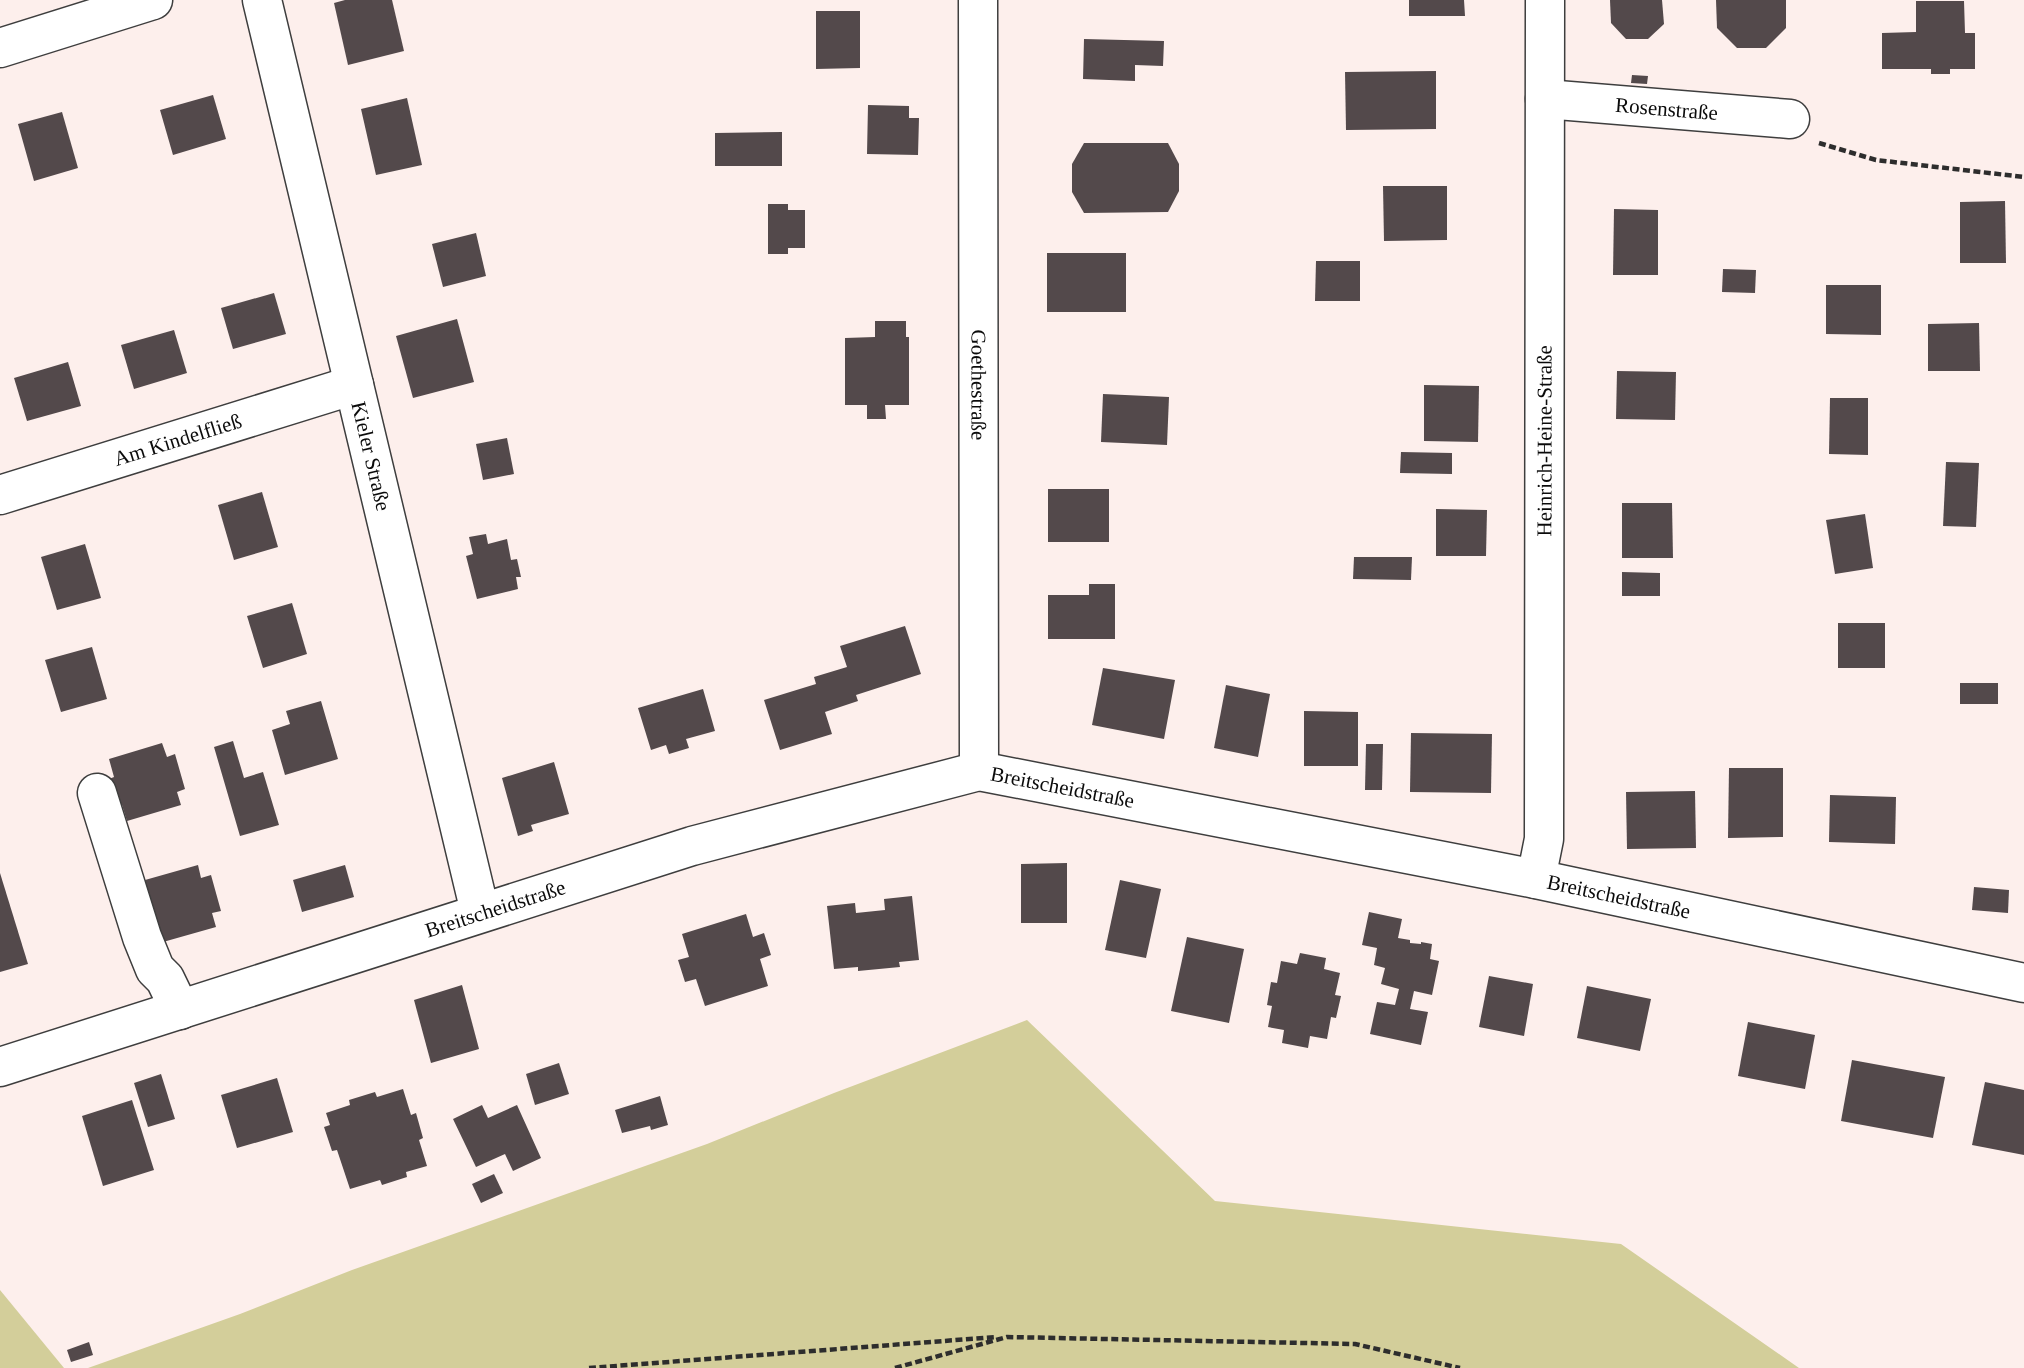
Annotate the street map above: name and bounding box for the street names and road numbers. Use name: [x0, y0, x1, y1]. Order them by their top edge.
street label: Rosenstraße: [1614, 93, 1719, 125]
street label: Goethestraße: [966, 330, 991, 440]
street label: Heinrich-Heine-Straße: [1532, 345, 1557, 536]
street label: Kieler Straße: [346, 399, 396, 513]
street label: Am Kindelfließ: [111, 409, 244, 471]
street label: Breitscheidstraße: [988, 761, 1136, 813]
street label: Breitscheidstraße: [1545, 870, 1693, 924]
street label: Breitscheidstraße: [422, 875, 568, 942]

